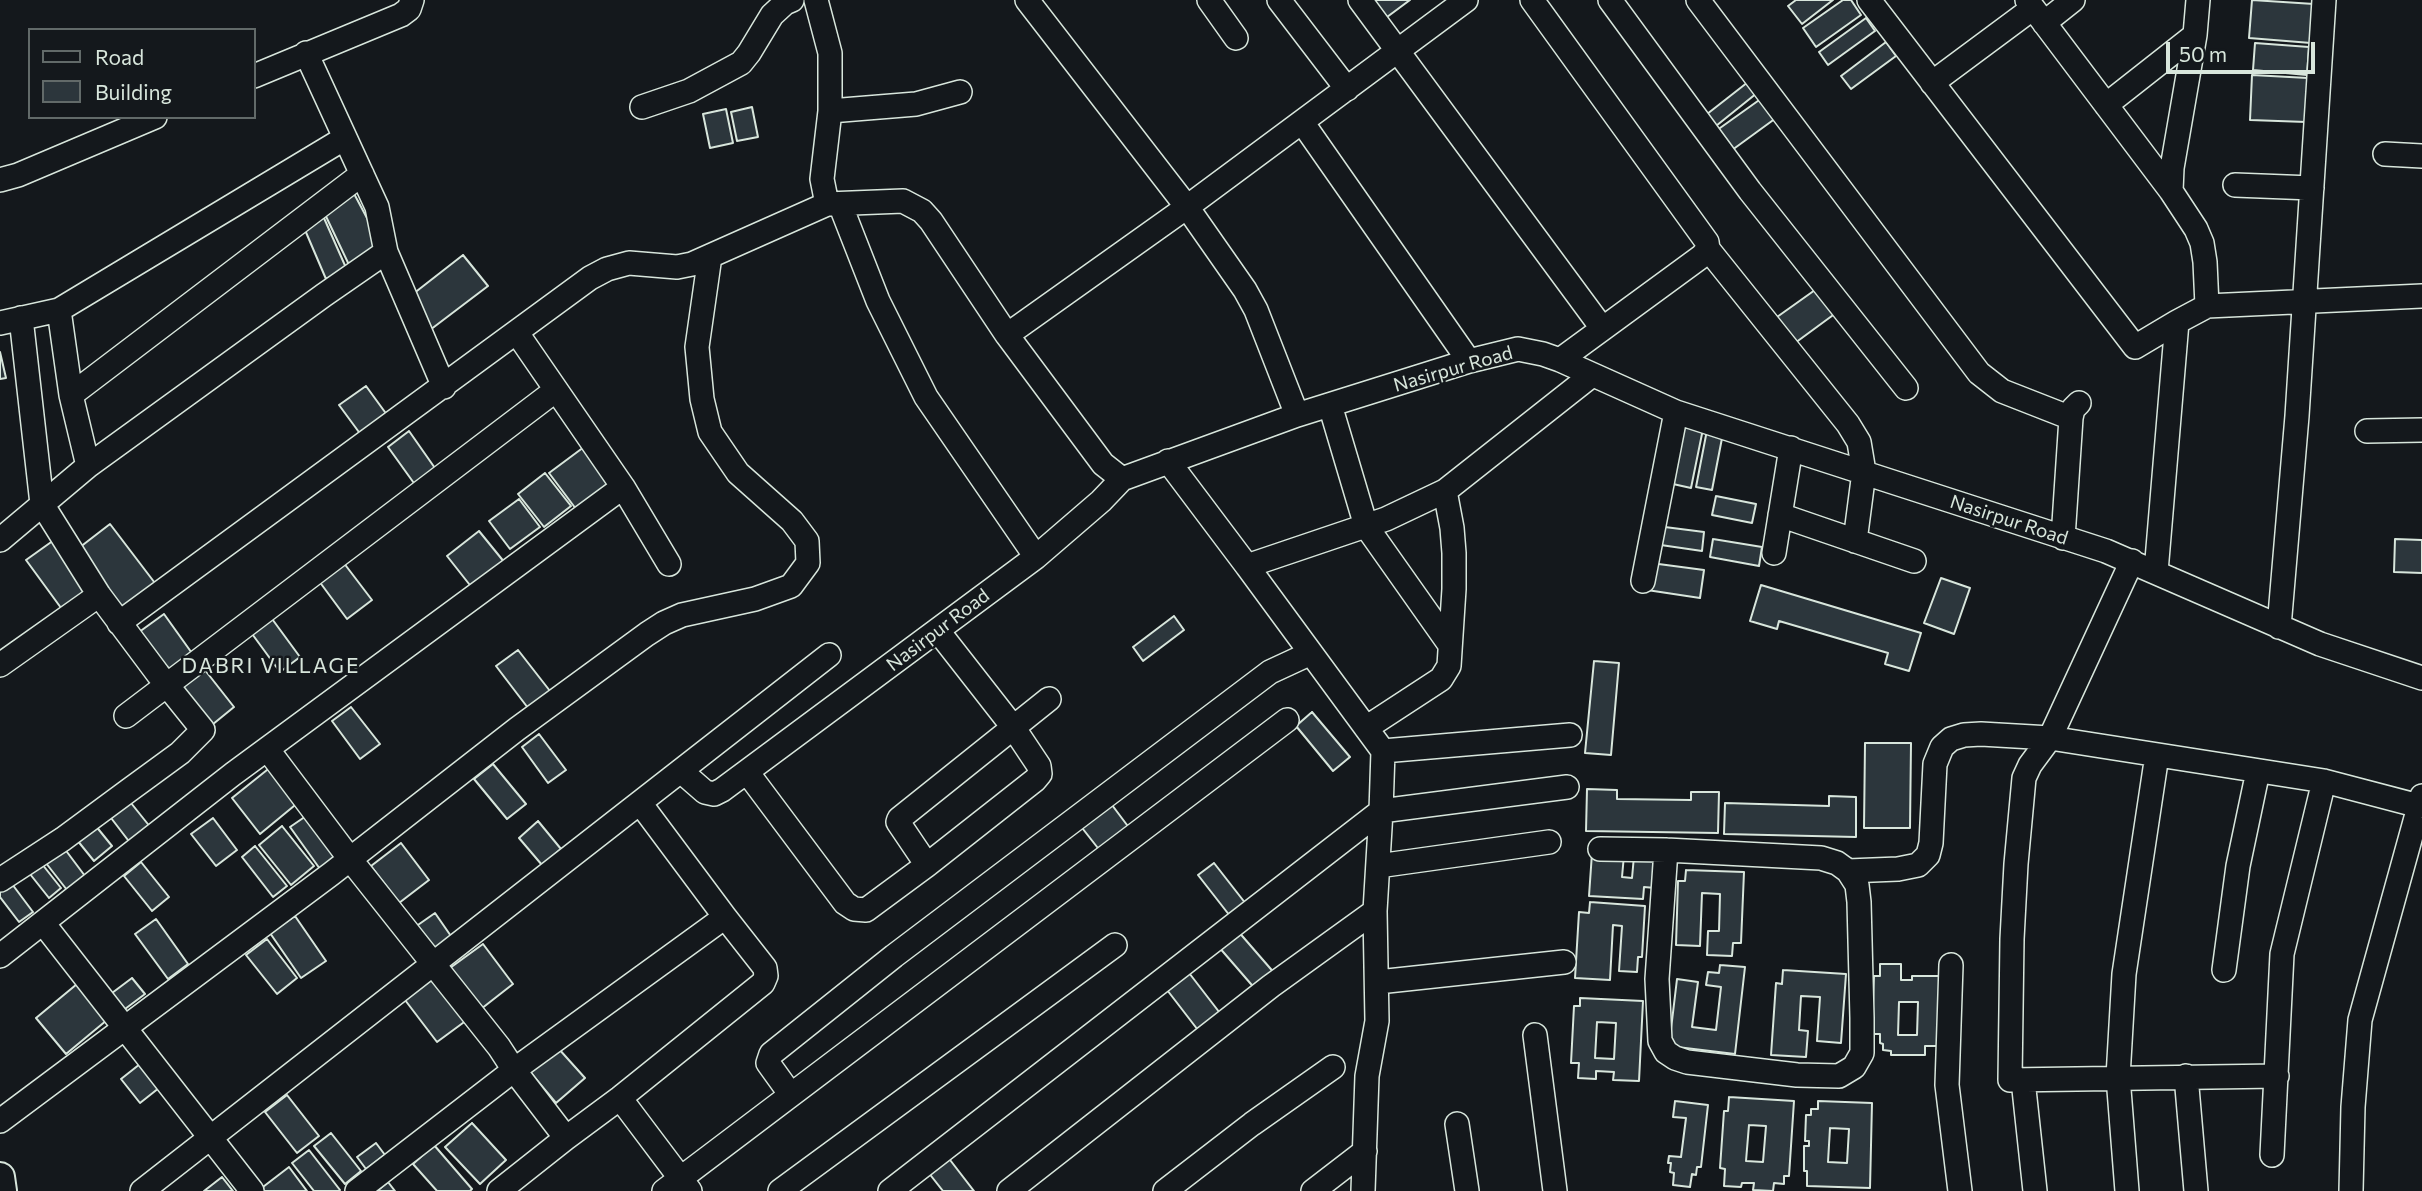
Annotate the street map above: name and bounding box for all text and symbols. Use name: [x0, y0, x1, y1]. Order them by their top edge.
legend: [28, 28, 256, 119]
scale bar: [2170, 28, 2319, 72]
text: 50 m: [2179, 41, 2227, 66]
text: Road: [95, 44, 144, 69]
text: Building: [95, 79, 172, 104]
street label: Nasirpur Road: [1391, 341, 1515, 397]
street label: Nasirpur Road: [1947, 490, 2071, 550]
street label: Nasirpur Road: [882, 584, 994, 676]
district label: DABRI VILLAGE: [183, 653, 359, 679]

